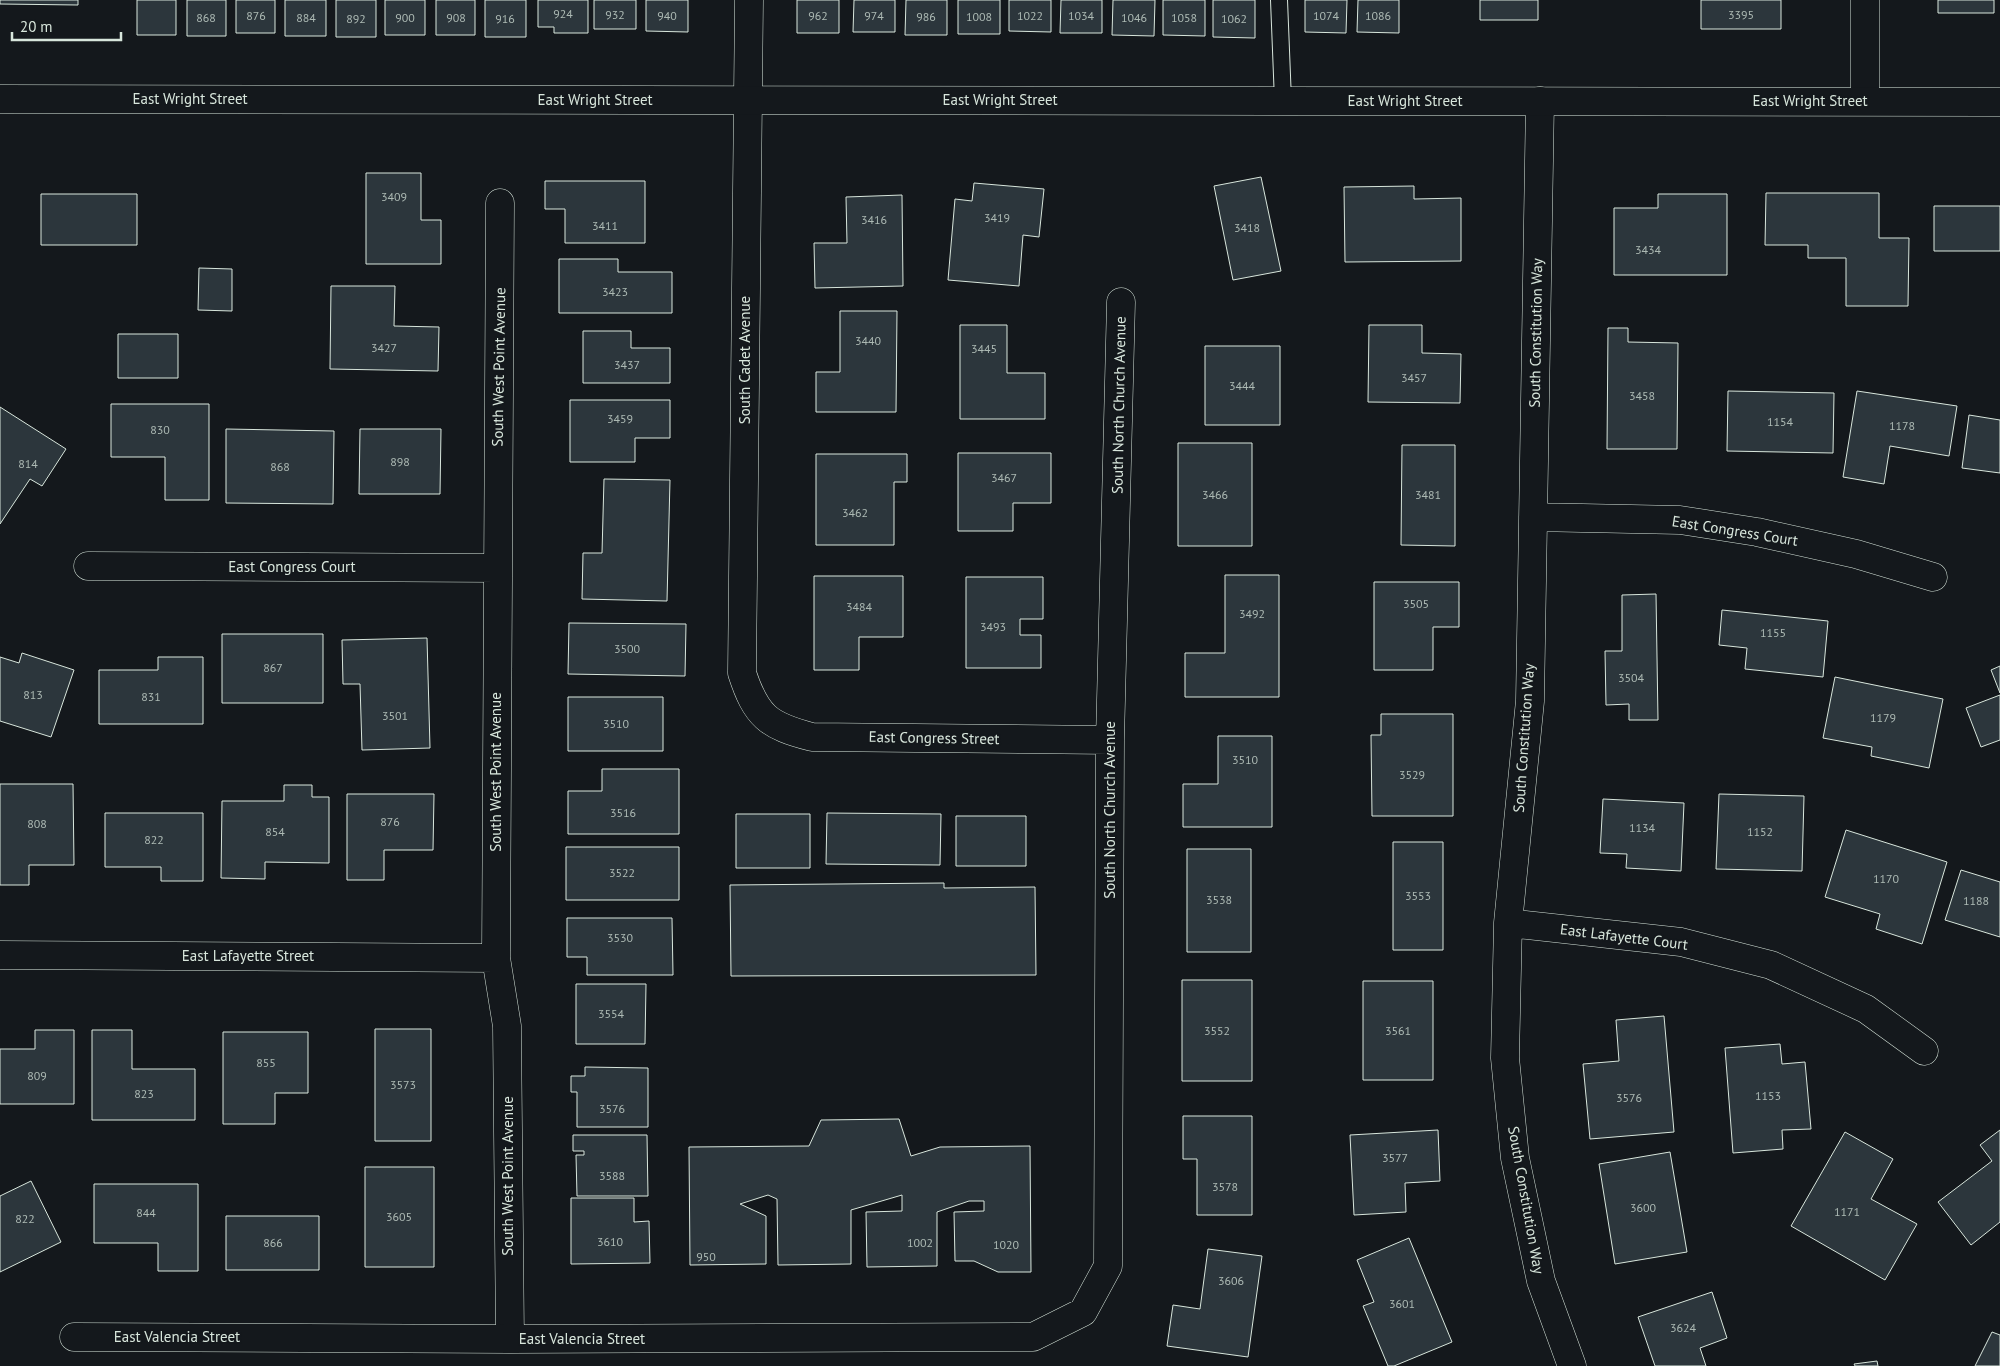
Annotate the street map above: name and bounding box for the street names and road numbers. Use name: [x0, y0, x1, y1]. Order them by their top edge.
street label: East Wright Street: [132, 89, 248, 108]
street label: East Wright Street: [537, 90, 653, 109]
street label: East Wright Street: [942, 90, 1058, 109]
street label: East Wright Street: [1347, 91, 1463, 110]
street label: East Wright Street: [1752, 91, 1868, 110]
street label: South Constitution Way: [1525, 258, 1546, 408]
street label: South West Point Avenue: [488, 287, 509, 447]
street label: South Cadet Avenue: [735, 296, 754, 424]
street label: South North Church Avenue: [1107, 316, 1130, 494]
street label: East Congress Court: [1671, 511, 1799, 550]
street label: East Congress Court: [228, 557, 356, 576]
street label: South Constitution Way: [1509, 663, 1538, 813]
street label: South West Point Avenue: [486, 692, 505, 852]
street label: South North Church Avenue: [1100, 721, 1119, 899]
street label: East Congress Street: [868, 727, 1000, 748]
street label: East Lafayette Court: [1559, 919, 1689, 954]
street label: East Lafayette Street: [182, 946, 314, 965]
street label: South West Point Avenue: [498, 1096, 517, 1256]
street label: South Constitution Way: [1504, 1125, 1549, 1275]
street label: East Valencia Street: [114, 1327, 240, 1346]
street label: East Valencia Street: [519, 1329, 645, 1348]

